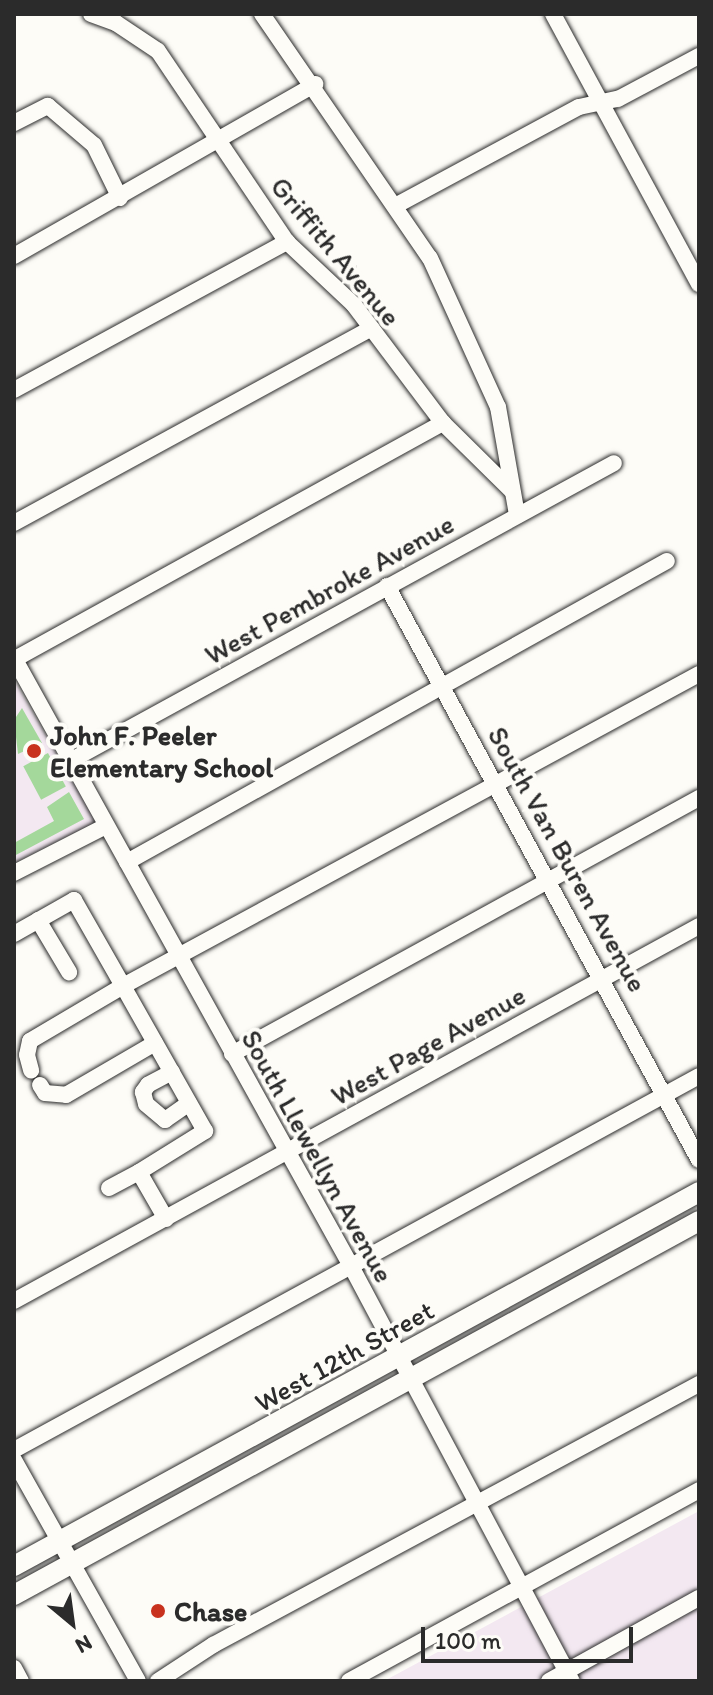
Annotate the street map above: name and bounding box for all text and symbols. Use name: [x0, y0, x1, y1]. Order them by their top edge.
street label: Griffith Avenue: [264, 170, 408, 332]
street label: West Pembroke Avenue: [199, 507, 459, 671]
place label: John F. Peeler Elementary School: [50, 718, 273, 784]
street label: South Van Buren Avenue: [482, 722, 654, 996]
marker: John F. Peeler Elementary School: [25, 742, 43, 760]
street label: West Page Avenue: [325, 978, 531, 1112]
street label: South Llewellyn Avenue: [235, 1024, 401, 1288]
street label: West 12th Street: [249, 1293, 439, 1419]
north arrow: [32, 1583, 112, 1663]
place label: Chase: [174, 1594, 247, 1628]
marker: Chase: [149, 1602, 167, 1620]
scale bar: [425, 1611, 637, 1661]
text: 100 m: [435, 1626, 501, 1655]
text: N: [71, 1629, 97, 1660]

